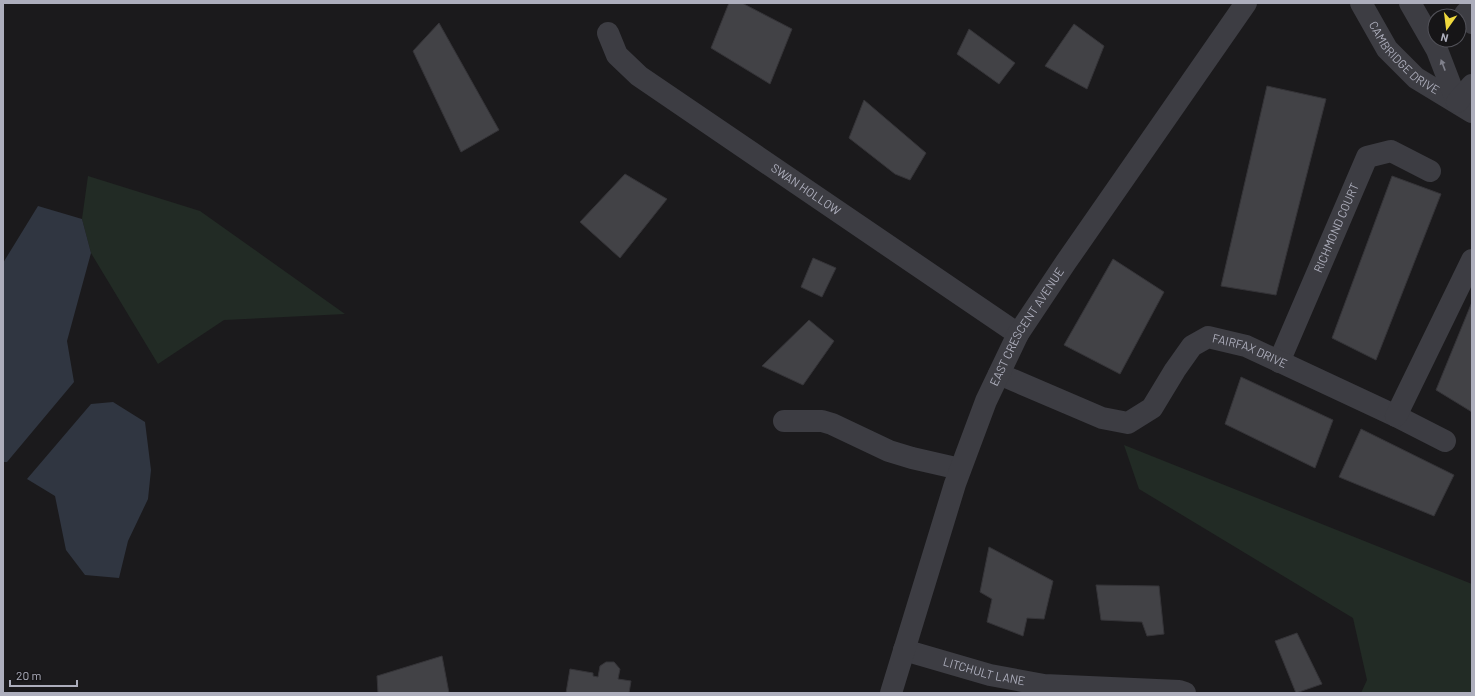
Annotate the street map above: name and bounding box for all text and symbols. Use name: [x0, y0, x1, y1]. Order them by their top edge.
north arrow: [1427, 8, 1467, 48]
street label: CAMBRIDGE DRIVE: [1367, 18, 1442, 97]
text: N: [1439, 31, 1450, 45]
one-way arrow: [1439, 59, 1445, 71]
street label: SWAN HOLLOW: [769, 160, 844, 218]
street label: RICHMOND COURT: [1310, 180, 1361, 274]
street label: EAST CRESCENT AVENUE: [986, 265, 1066, 388]
street label: FAIRFAX DRIVE: [1211, 330, 1290, 370]
street label: LITCHULT LANE: [942, 654, 1026, 687]
scale bar: [10, 662, 77, 688]
text: 20 m: [16, 668, 42, 682]

